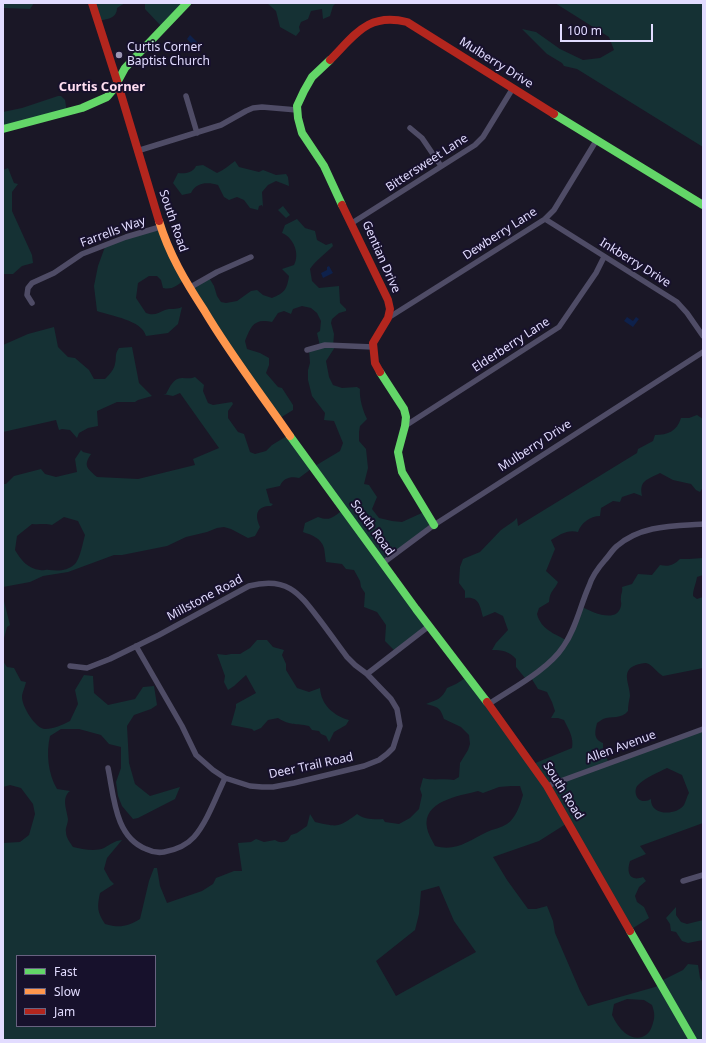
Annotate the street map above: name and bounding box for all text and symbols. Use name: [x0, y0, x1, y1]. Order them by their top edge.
scale bar: [562, 16, 655, 42]
text: 100 m: [567, 22, 602, 39]
street label: Mulberry Drive: [456, 35, 536, 91]
place label: Curtis Corner Baptist Church: [127, 41, 210, 69]
marker: Curtis Corner Baptist Church: [114, 50, 124, 60]
district label: Curtis Corner: [59, 79, 145, 95]
street label: Bittersweet Lane: [383, 131, 471, 195]
street label: South Road: [156, 188, 190, 254]
street label: Dewberry Lane: [460, 205, 540, 263]
street label: Farrells Way: [78, 214, 148, 250]
street label: Gentian Drive: [359, 219, 403, 295]
street label: Inkberry Drive: [597, 235, 673, 291]
street label: Elderberry Lane: [470, 315, 552, 375]
street label: Mulberry Drive: [496, 417, 574, 475]
street label: South Road: [347, 497, 397, 559]
street label: Millstone Road: [165, 572, 245, 624]
street label: Allen Avenue: [584, 728, 658, 766]
street label: Deer Trail Road: [267, 750, 355, 782]
street label: South Road: [540, 760, 586, 822]
legend: [16, 955, 156, 1027]
text: Fast: [54, 963, 77, 980]
text: Slow: [54, 983, 80, 1000]
text: Jam: [54, 1003, 75, 1020]

